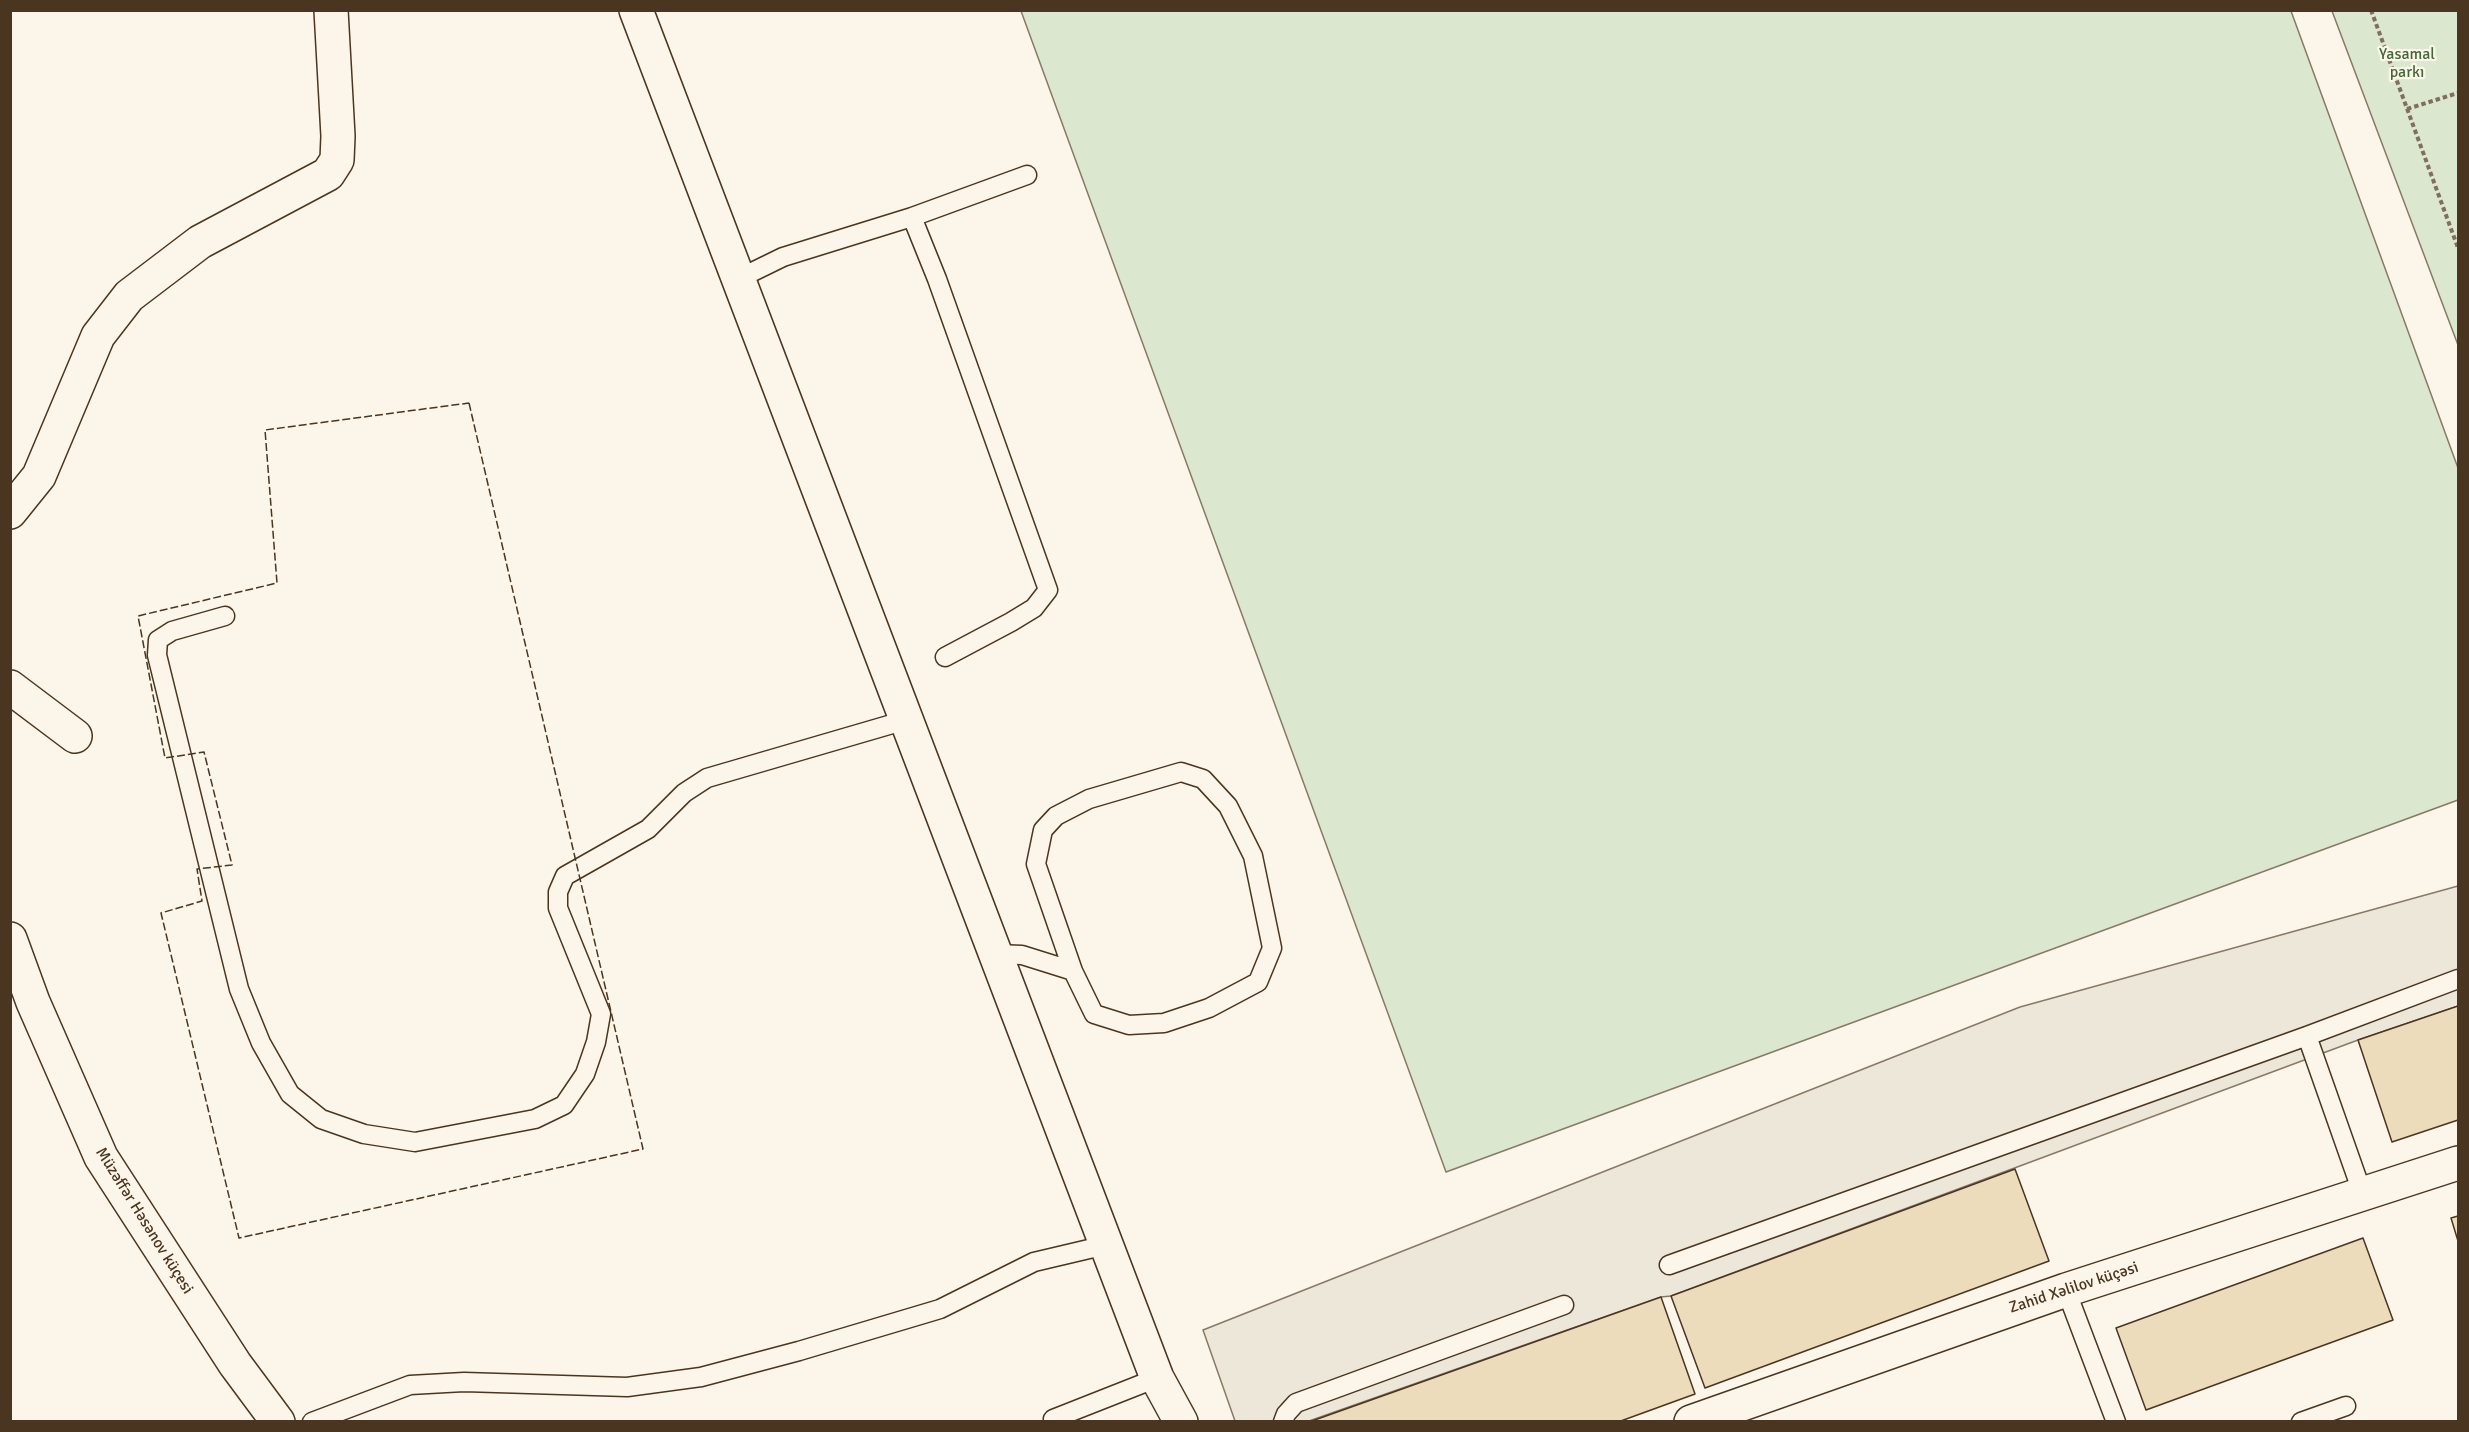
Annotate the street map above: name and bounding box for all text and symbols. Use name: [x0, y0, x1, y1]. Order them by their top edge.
park label: Yasamal parkı: [2379, 45, 2435, 83]
street label: Müzəffər Həsənov küçesi: [91, 1144, 197, 1298]
street label: Zahid Xəlilov küçəsi: [2007, 1258, 2141, 1318]

